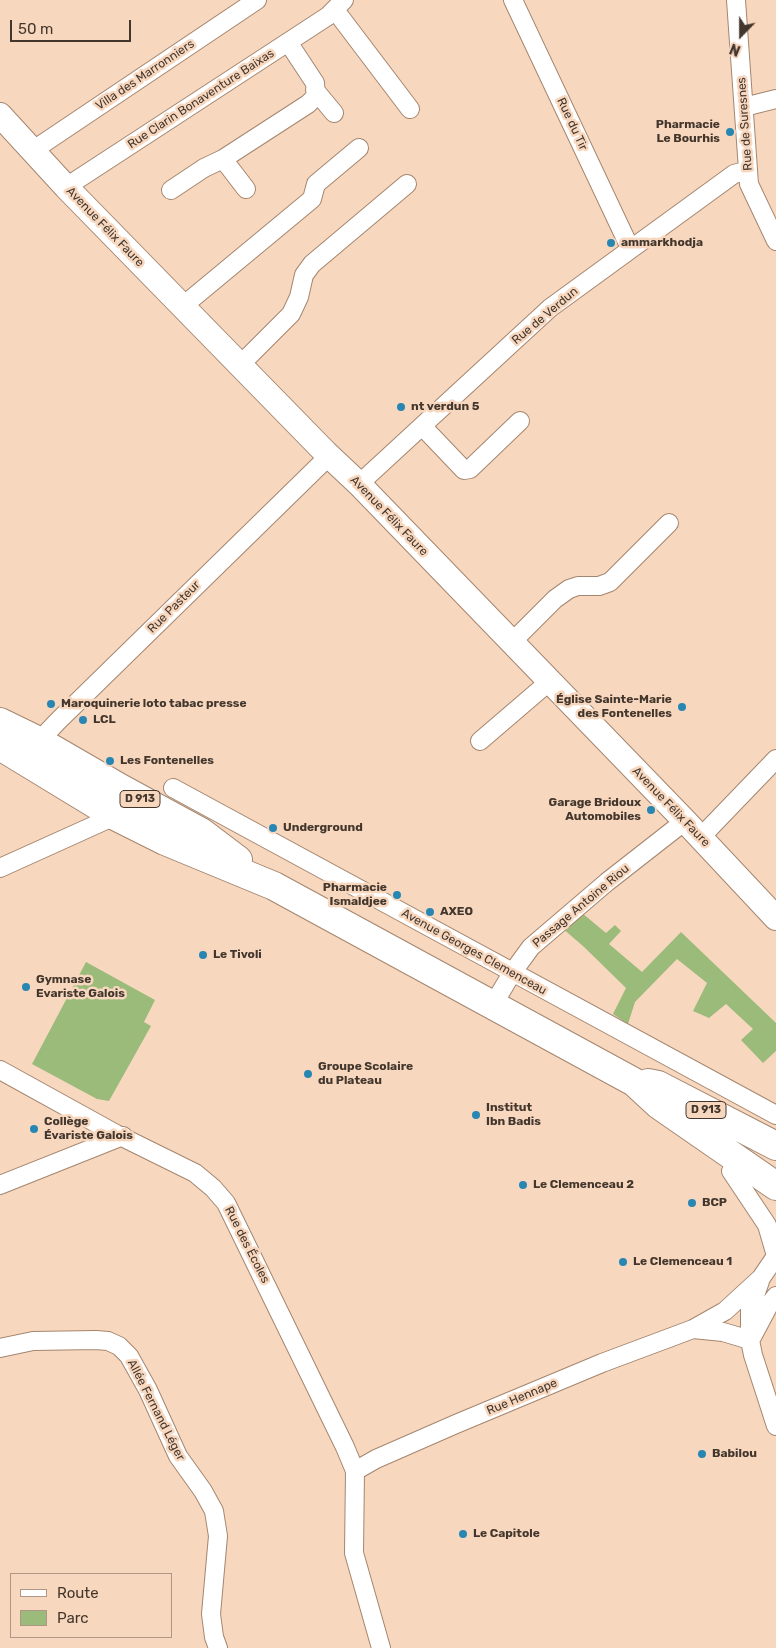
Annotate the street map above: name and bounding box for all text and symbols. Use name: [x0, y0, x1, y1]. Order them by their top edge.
scale bar: [12, 10, 134, 42]
north arrow: [716, 10, 766, 60]
text: 50 m: [18, 20, 53, 38]
street label: Villa des Marronniers: [93, 37, 197, 113]
text: N: [727, 40, 743, 59]
street label: Rue Clarin Bonaventure Baixas: [125, 46, 277, 152]
street label: Rue de Suresnes: [735, 77, 755, 171]
street label: Rue du Tir: [554, 95, 590, 153]
place label: Pharmacie Le Bourhis: [656, 118, 720, 146]
marker: Pharmacie Le Bourhis: [724, 126, 736, 138]
street label: Avenue Félix Faure: [63, 184, 147, 270]
place label: ammarkhodja: [621, 236, 703, 250]
marker: ammarkhodja: [605, 237, 617, 249]
street label: Rue de Verdun: [509, 284, 581, 348]
place label: nt verdun 5: [411, 400, 480, 414]
marker: nt verdun 5: [395, 401, 407, 413]
street label: Avenue Félix Faure: [347, 473, 431, 559]
street label: Rue Pasteur: [145, 578, 203, 636]
place label: Église Sainte-Marie des Fontenelles: [556, 693, 672, 721]
place label: Maroquinerie loto tabac presse: [61, 697, 247, 711]
marker: Maroquinerie loto tabac presse: [45, 698, 57, 710]
marker: Église Sainte-Marie des Fontenelles: [676, 701, 688, 713]
place label: LCL: [93, 713, 116, 727]
marker: LCL: [77, 714, 89, 726]
place label: Les Fontenelles: [120, 754, 214, 768]
marker: Les Fontenelles: [104, 755, 116, 767]
street label: Avenue Félix Faure: [629, 764, 713, 850]
road number: D 913: [120, 791, 160, 808]
place label: Garage Bridoux Automobiles: [549, 796, 641, 824]
marker: Garage Bridoux Automobiles: [645, 804, 657, 816]
place label: Underground: [283, 821, 363, 835]
marker: Underground: [267, 822, 279, 834]
street label: Passage Antoine Riou: [530, 861, 632, 951]
place label: Pharmacie Ismaldjee: [323, 881, 387, 909]
marker: Pharmacie Ismaldjee: [391, 889, 403, 901]
place label: AXEO: [440, 905, 473, 919]
street label: Avenue Georges Clemenceau: [399, 906, 549, 998]
marker: AXEO: [424, 906, 436, 918]
place label: Le Tivoli: [213, 948, 262, 962]
marker: Le Tivoli: [197, 949, 209, 961]
place label: Gymnase Evariste Galois: [36, 973, 125, 1001]
marker: Gymnase Evariste Galois: [20, 981, 32, 993]
place label: Groupe Scolaire du Plateau: [318, 1060, 413, 1088]
marker: Groupe Scolaire du Plateau: [302, 1068, 314, 1080]
place label: Institut Ibn Badis: [486, 1101, 541, 1129]
road number: D 913: [686, 1102, 726, 1118]
marker: Institut Ibn Badis: [470, 1109, 482, 1121]
place label: Collège Évariste Galois: [44, 1115, 133, 1143]
marker: Collège Évariste Galois: [28, 1123, 40, 1135]
place label: Le Clemenceau 2: [533, 1178, 634, 1192]
marker: Le Clemenceau 2: [517, 1179, 529, 1191]
place label: BCP: [702, 1196, 727, 1210]
marker: BCP: [686, 1197, 698, 1209]
street label: Rue des Écoles: [221, 1204, 273, 1286]
place label: Le Clemenceau 1: [633, 1255, 732, 1269]
marker: Le Clemenceau 1: [617, 1256, 629, 1268]
street label: Allée Fernand Léger: [124, 1357, 188, 1463]
street label: Rue Hennape: [485, 1376, 559, 1418]
place label: Babilou: [712, 1447, 757, 1461]
marker: Babilou: [696, 1448, 708, 1460]
place label: Le Capitole: [473, 1527, 540, 1541]
marker: Le Capitole: [457, 1528, 469, 1540]
legend: [10, 1573, 172, 1638]
text: Route: [57, 1584, 99, 1602]
text: Parc: [57, 1609, 89, 1627]

